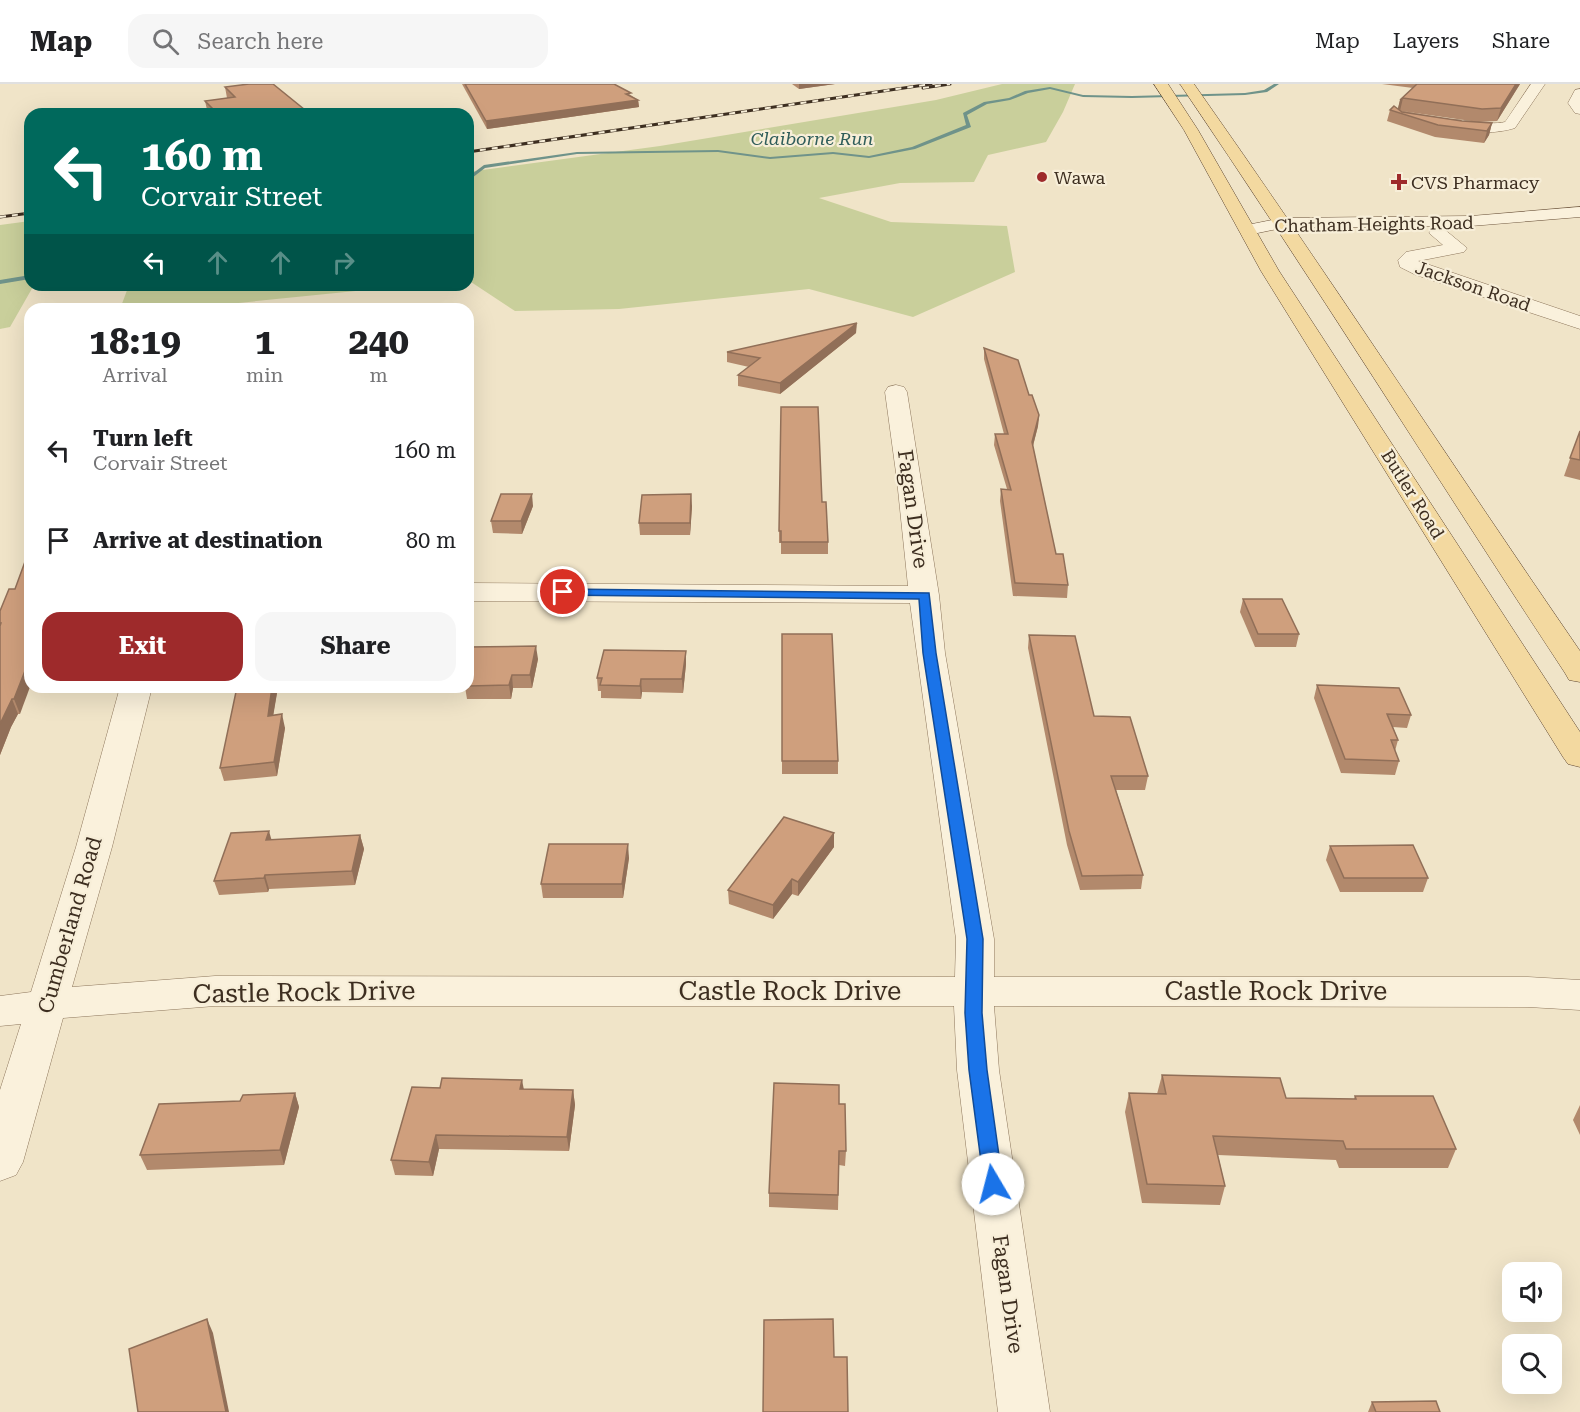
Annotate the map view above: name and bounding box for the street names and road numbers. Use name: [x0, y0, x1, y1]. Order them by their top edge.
street label: Chatham Heights Road: [1274, 212, 1474, 236]
street label: Jackson Road: [1413, 256, 1534, 316]
street label: Butler Road: [1377, 445, 1449, 543]
street label: Fagan Drive: [893, 448, 933, 570]
street label: Cumberland Road: [33, 833, 107, 1016]
street label: Castle Rock Drive: [192, 975, 416, 1009]
street label: Castle Rock Drive: [679, 976, 901, 1006]
street label: Castle Rock Drive: [1165, 976, 1387, 1006]
street label: Fagan Drive: [988, 1233, 1028, 1355]

